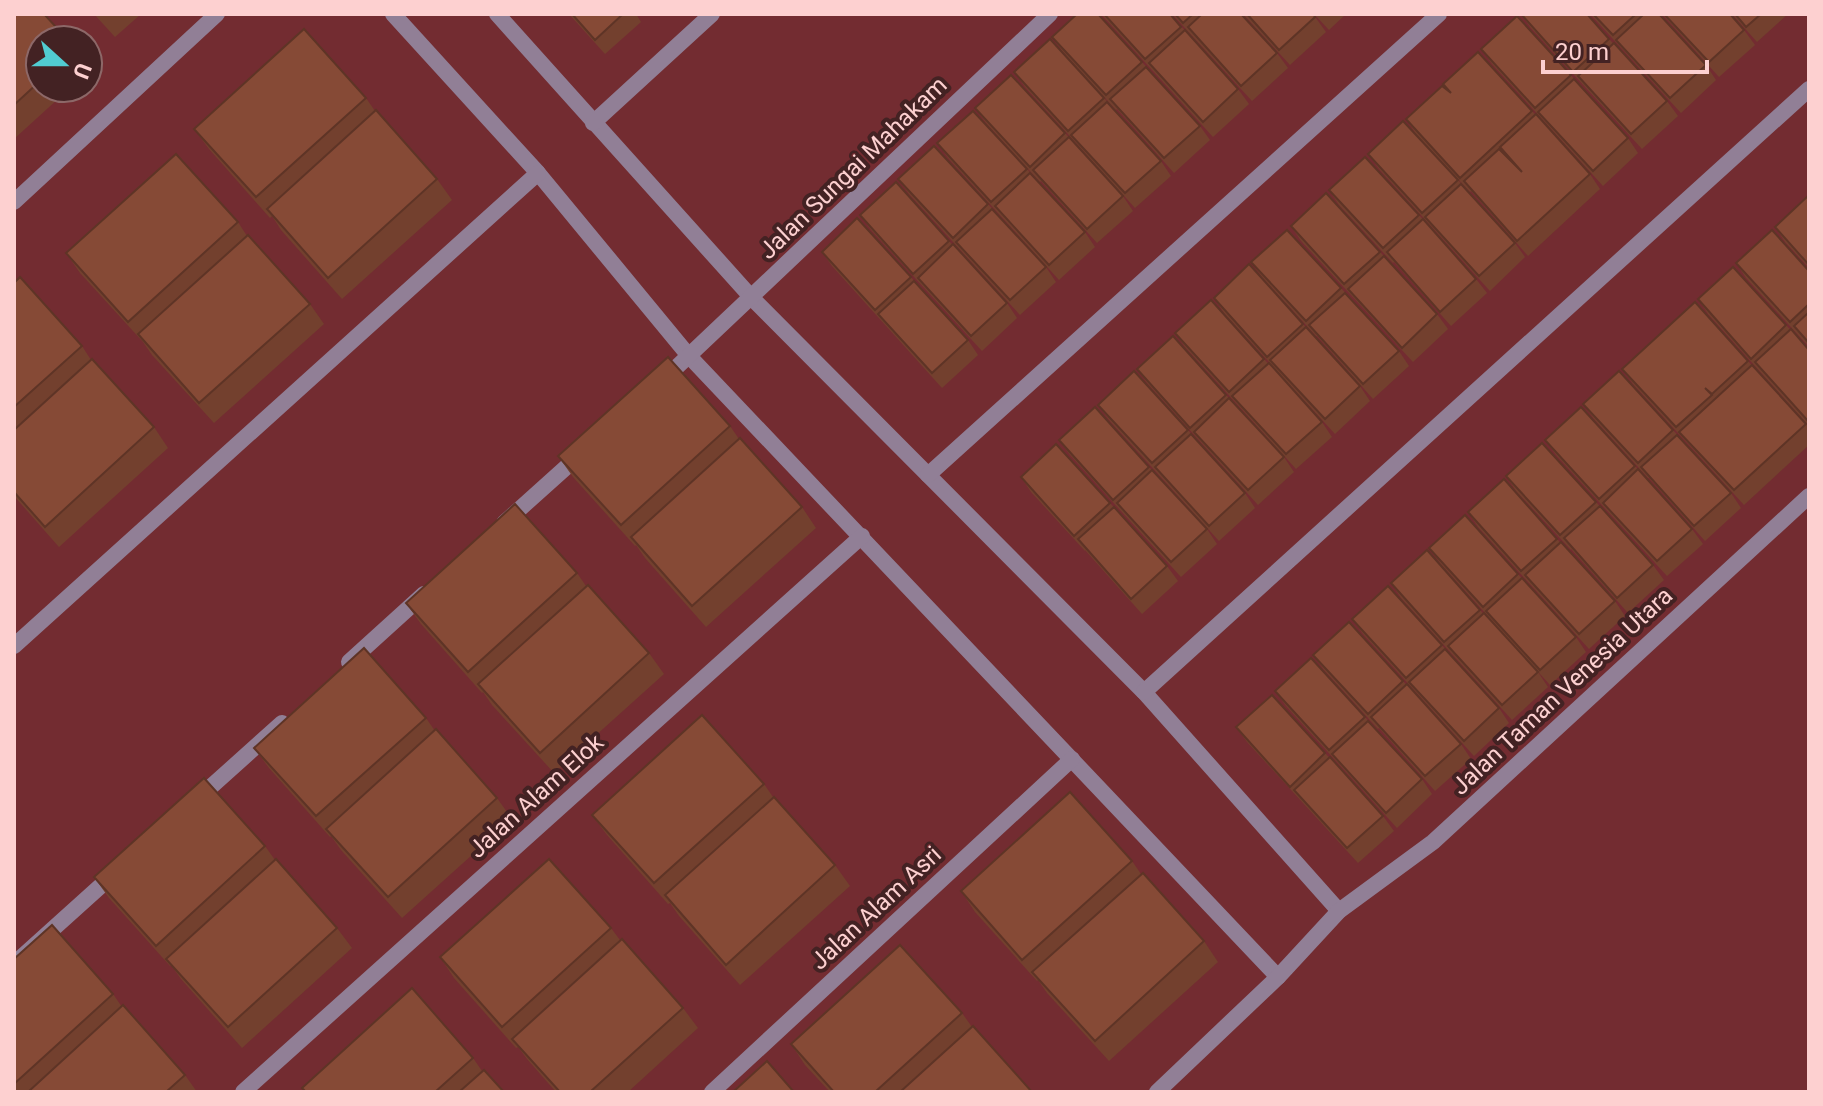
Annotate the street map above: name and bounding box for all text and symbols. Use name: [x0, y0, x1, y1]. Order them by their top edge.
north arrow: [24, 24, 104, 104]
scale bar: [1543, 24, 1707, 74]
text: 20 m: [1555, 38, 1609, 66]
text: U: [68, 60, 96, 82]
street label: Jalan Sungai Mahakam: [753, 71, 953, 265]
street label: Jalan Taman Venesia Utara: [1446, 581, 1678, 801]
street label: Jalan Alam Elok: [463, 728, 610, 864]
street label: Jalan Alam Asri: [805, 840, 947, 976]

